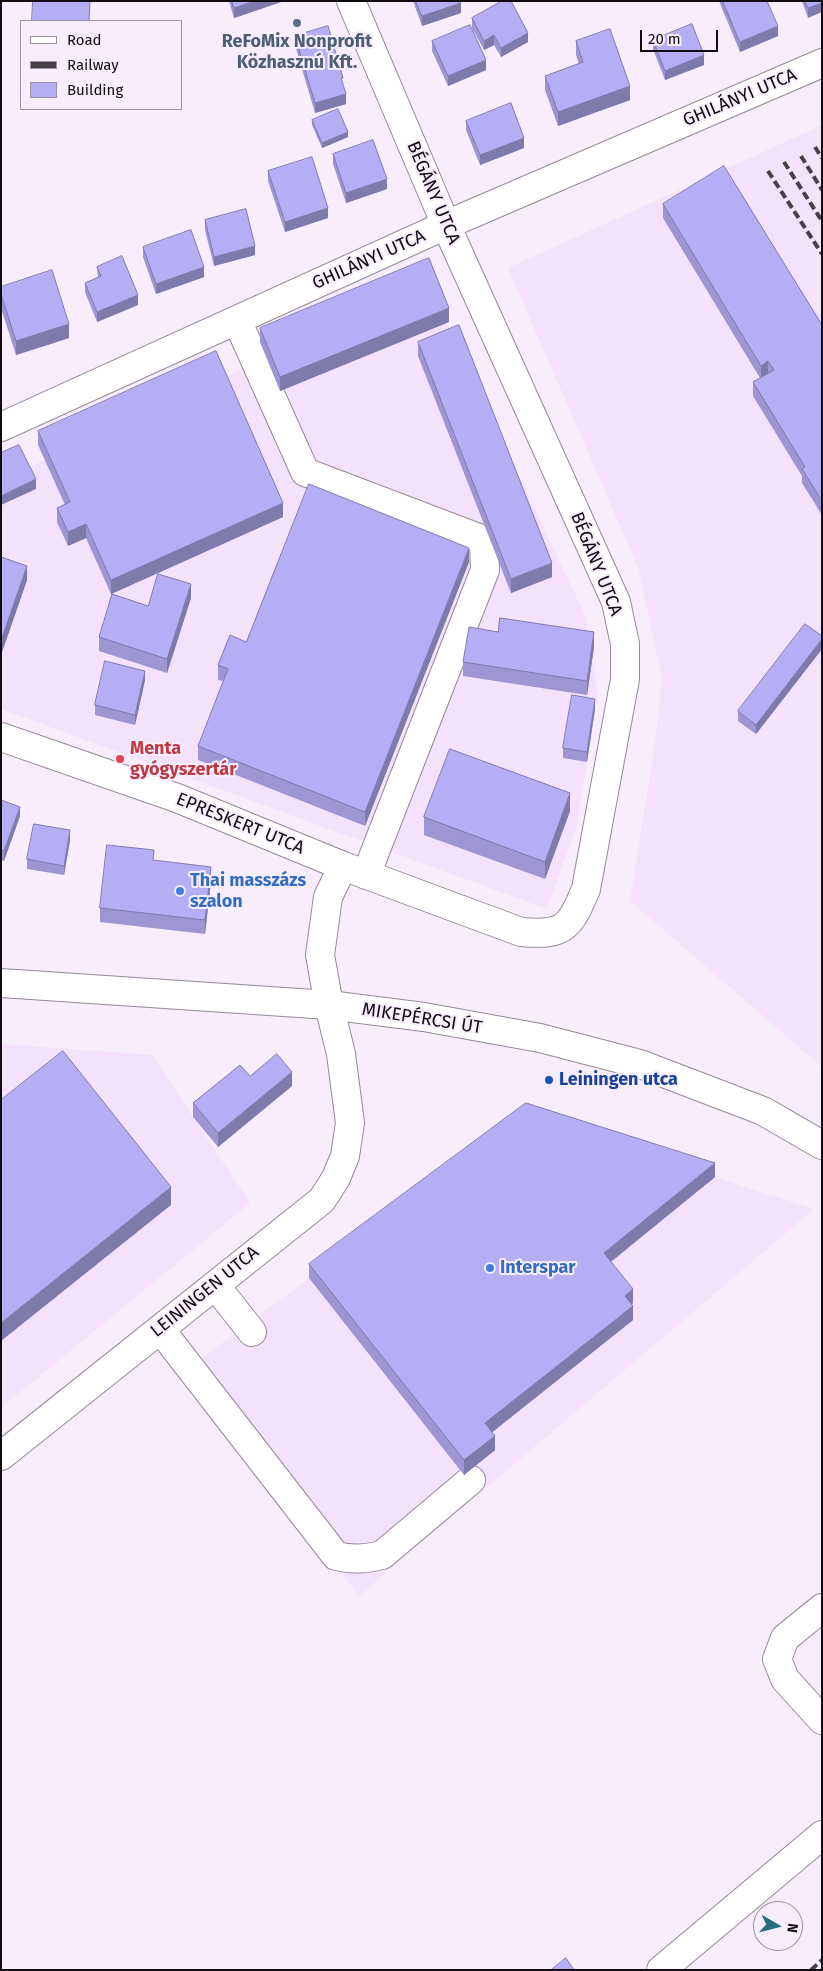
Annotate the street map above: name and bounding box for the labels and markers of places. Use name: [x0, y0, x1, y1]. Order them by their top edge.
marker: ReFoMix Nonprofit Közhasznú Kft.: [291, 17, 303, 29]
place label: ReFoMix Nonprofit Közhasznú Kft.: [222, 31, 372, 74]
place label: Menta gyógyszertár: [130, 738, 236, 781]
marker: Menta gyógyszertár: [114, 753, 126, 765]
place label: Thai masszázs szalon: [190, 870, 306, 912]
marker: Thai masszázs szalon: [174, 885, 186, 897]
place label: Leiningen utca: [559, 1069, 678, 1091]
marker: Leiningen utca: [543, 1074, 555, 1086]
place label: Interspar: [500, 1257, 576, 1279]
marker: Interspar: [484, 1262, 496, 1274]

